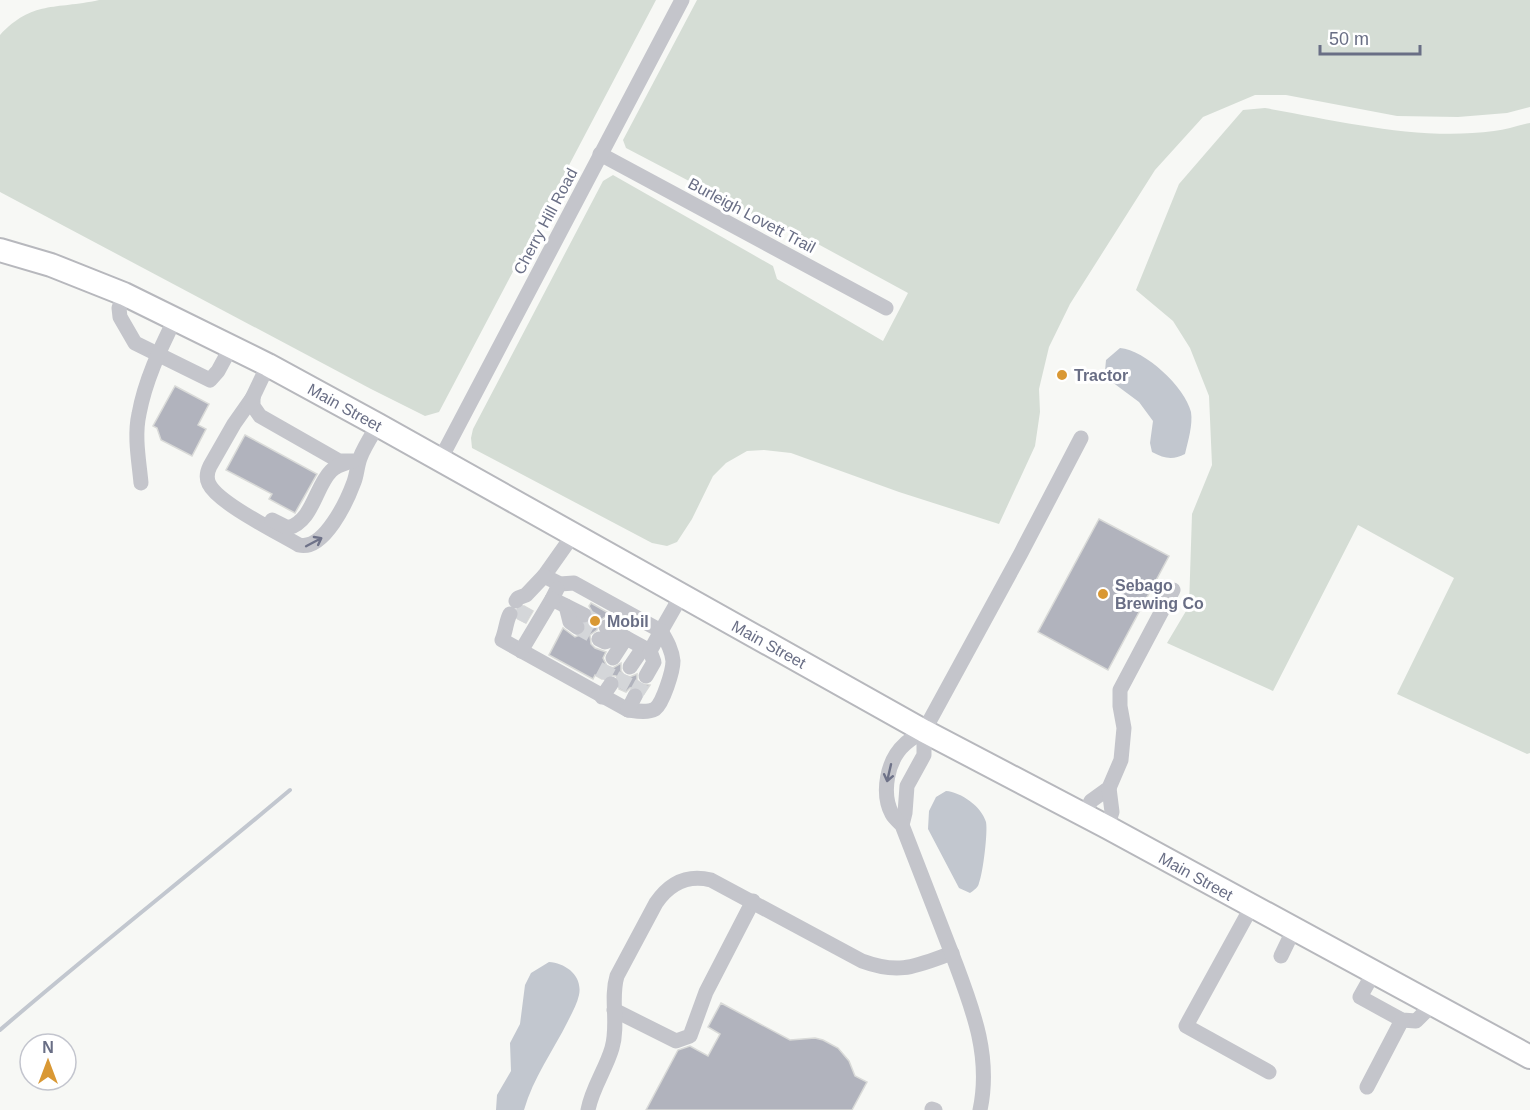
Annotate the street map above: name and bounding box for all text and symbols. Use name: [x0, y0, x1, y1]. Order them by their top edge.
scale bar: [1320, 18, 1420, 56]
text: 50 m: [1329, 29, 1369, 49]
street label: Cherry Hill Road: [510, 165, 580, 277]
street label: Burleigh Lovett Trail: [685, 175, 818, 256]
place label: Tractor: [1074, 367, 1128, 384]
marker: Tractor: [1055, 368, 1069, 382]
street label: Main Street: [305, 380, 385, 435]
one-way arrow: [305, 536, 322, 548]
place label: Sebago Brewing Co: [1115, 577, 1204, 612]
marker: Sebago Brewing Co: [1096, 587, 1110, 601]
place label: Mobil: [607, 613, 649, 630]
marker: Mobil: [588, 614, 602, 628]
street label: Main Street: [729, 617, 809, 672]
one-way arrow: [883, 763, 895, 782]
street label: Main Street: [1156, 849, 1236, 904]
north arrow: [18, 1032, 78, 1092]
text: N: [42, 1039, 54, 1056]

